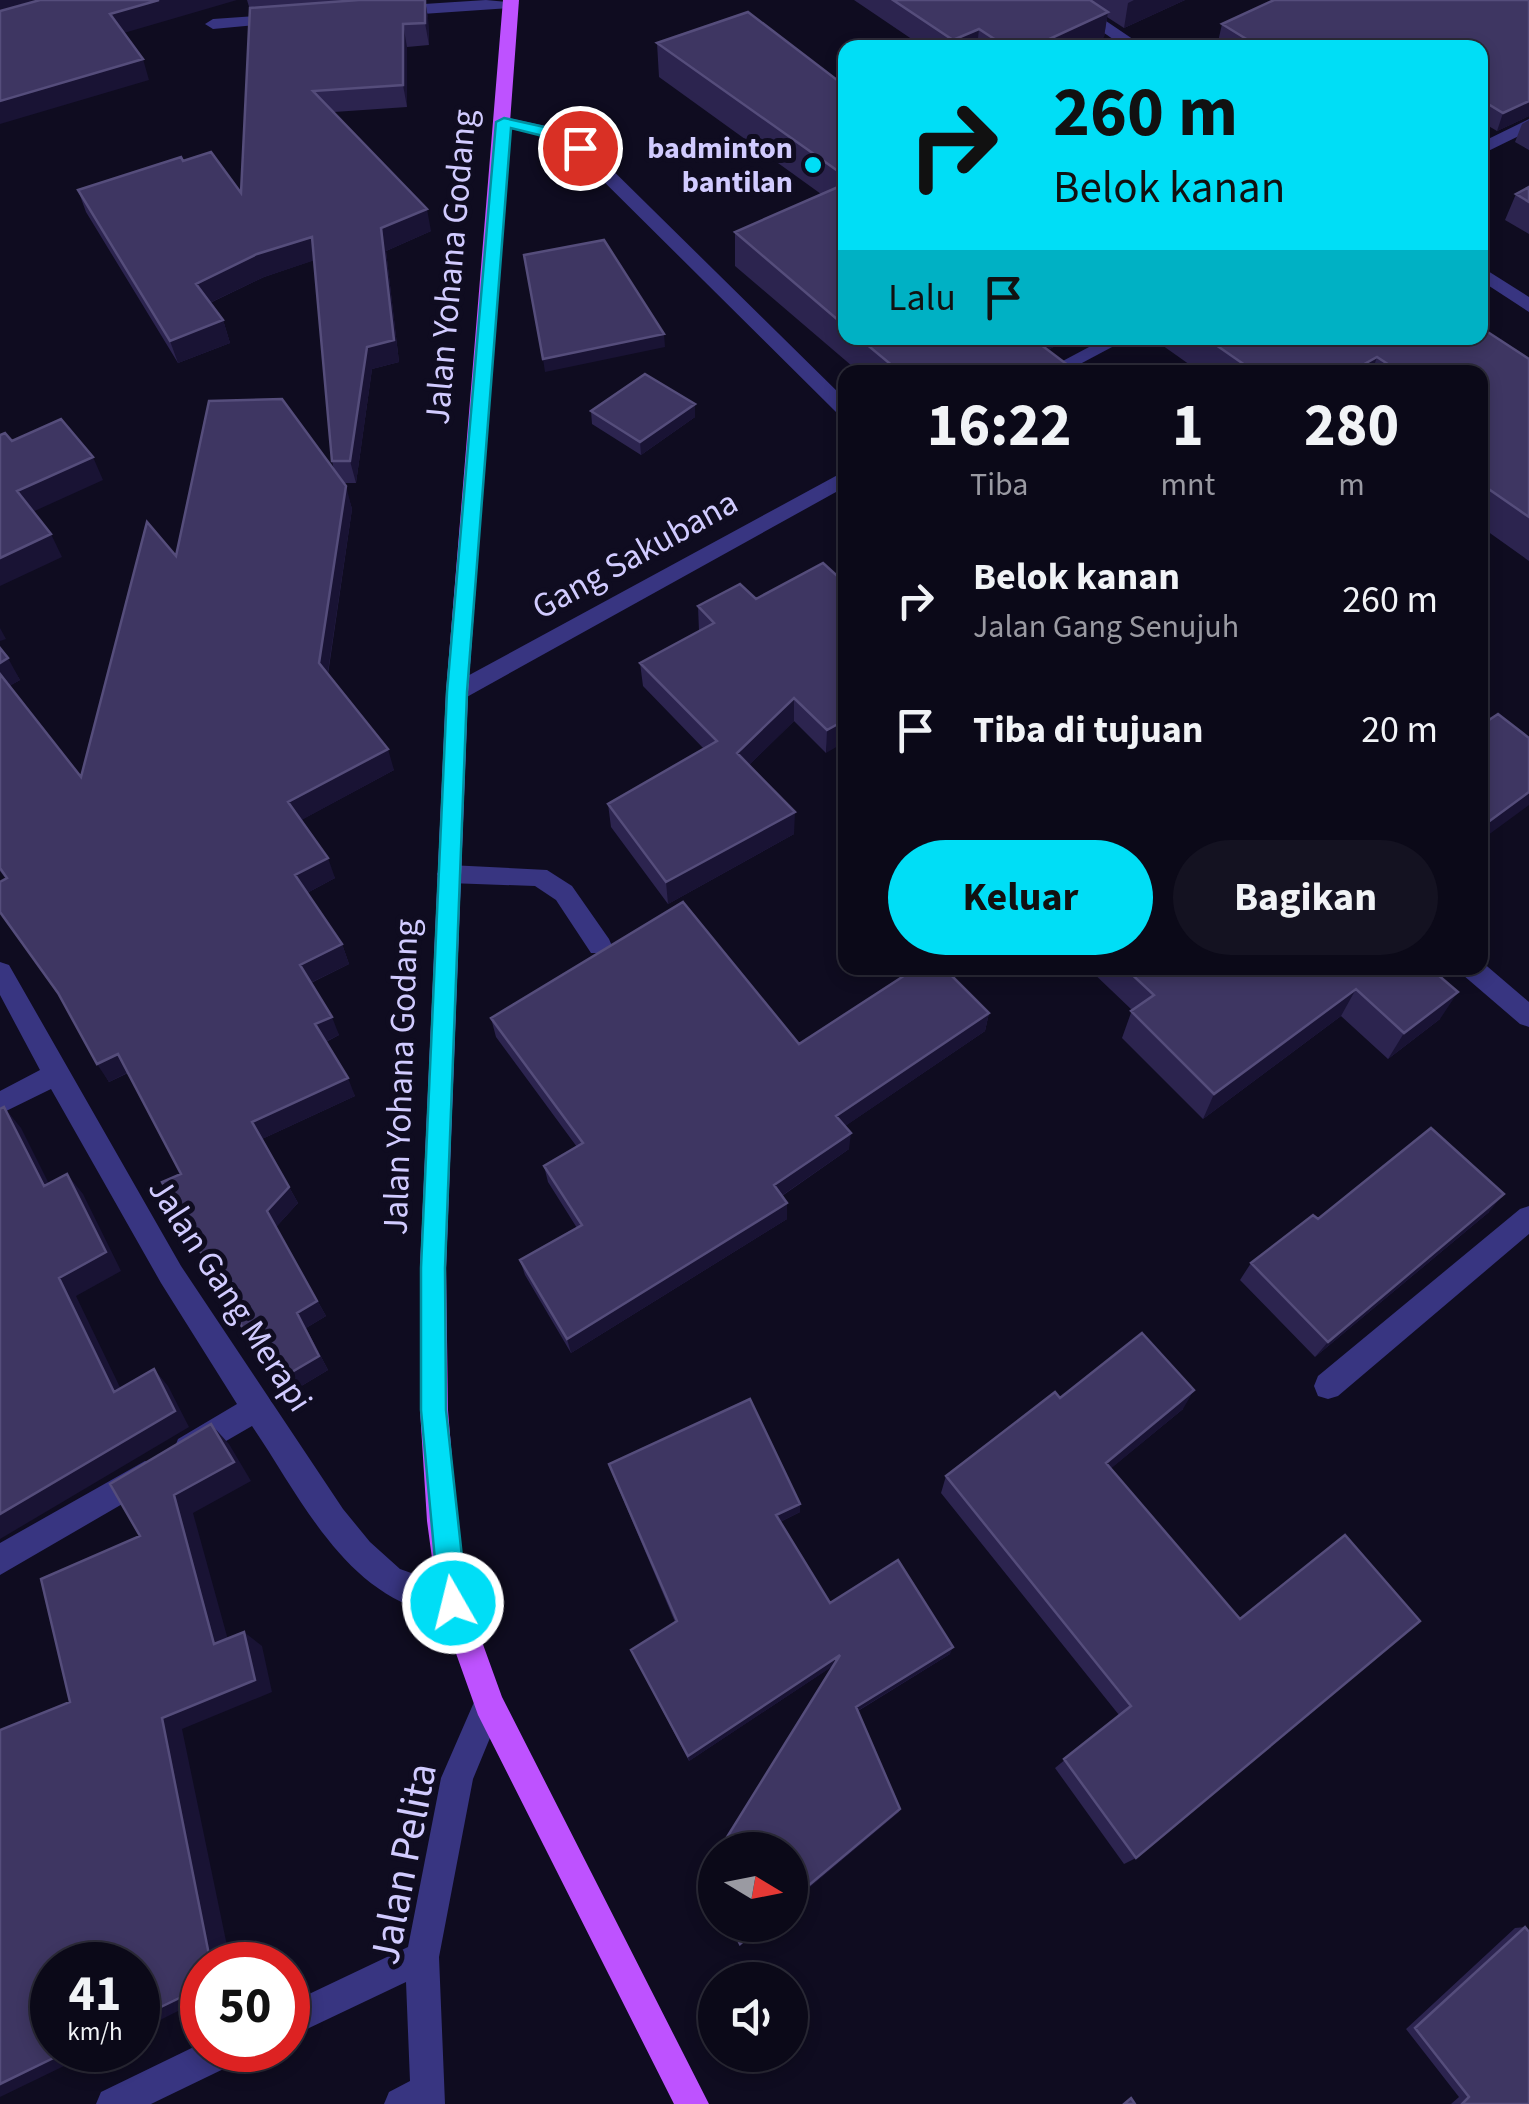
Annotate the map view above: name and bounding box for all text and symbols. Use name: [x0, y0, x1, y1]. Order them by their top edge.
text: 260 m: [1053, 63, 1238, 163]
icon: right: [888, 80, 1018, 210]
pin: [538, 106, 623, 191]
street label: Jalan Yohana Godang: [412, 107, 490, 427]
icon: arrive: [553, 121, 608, 176]
place label: badminton bantilan: [647, 127, 793, 204]
marker: badminton bantilan: [802, 154, 824, 176]
text: Belok kanan: [1053, 156, 1285, 220]
icon: arrive: [976, 270, 1031, 325]
text: Lalu: [888, 271, 956, 325]
text: 16:22: [927, 384, 1072, 469]
text: 1: [1172, 384, 1204, 469]
text: 280: [1304, 384, 1399, 469]
text: Tiba: [970, 462, 1028, 508]
text: mnt: [1160, 462, 1215, 508]
text: m: [1338, 462, 1365, 508]
street label: Gang Sakubana: [523, 478, 747, 632]
text: Belok kanan: [973, 550, 1180, 604]
icon: right: [888, 573, 943, 628]
text: 260 m: [1342, 573, 1438, 627]
text: Jalan Gang Senujuh: [973, 604, 1239, 650]
icon: arrive: [888, 703, 943, 758]
text: Tiba di tujuan: [973, 703, 1204, 757]
text: 20 m: [1361, 703, 1438, 757]
button: Keluar: [888, 840, 1153, 955]
button: Bagikan: [1173, 840, 1438, 955]
street label: Jalan Yohana Godang: [370, 918, 432, 1236]
street label: Jalan Gang Merapi: [136, 1168, 324, 1422]
position arrow: [401, 1551, 505, 1655]
street label: Jalan Pelita: [355, 1758, 453, 1970]
north arrow: [698, 1832, 808, 1942]
map controls: [698, 1832, 808, 2072]
speed limit sign: 50: [180, 1942, 310, 2072]
text: 41: [69, 1959, 121, 2030]
button: sound: [698, 1962, 808, 2072]
text: km/h: [67, 2014, 123, 2050]

